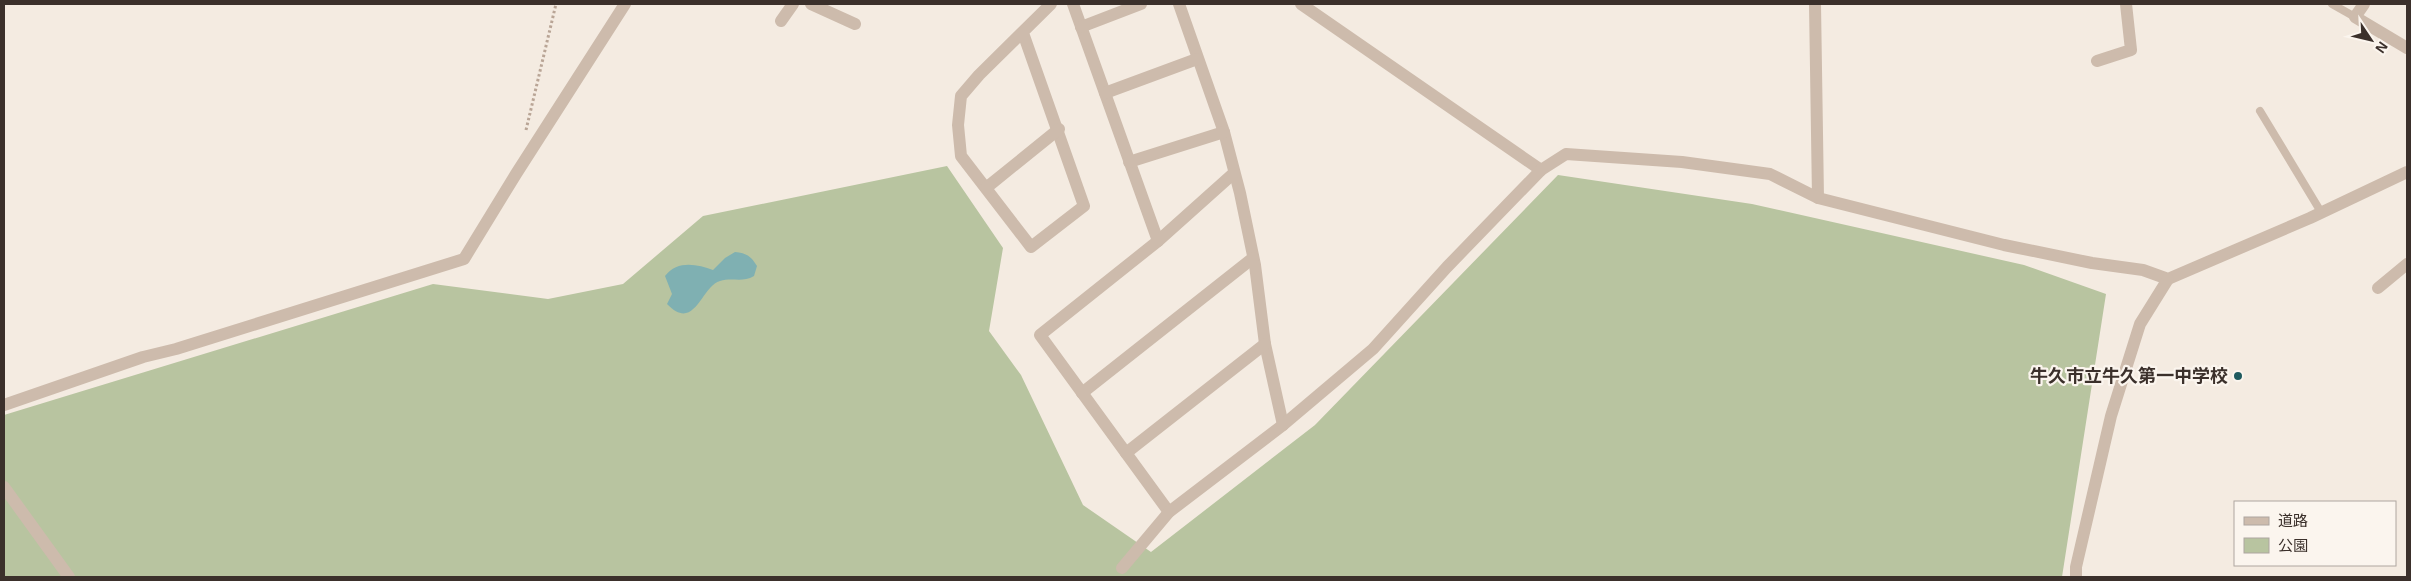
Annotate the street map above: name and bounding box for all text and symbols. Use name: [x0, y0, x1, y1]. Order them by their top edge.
north arrow: [2346, 15, 2396, 65]
text: N: [2372, 39, 2391, 56]
place label: 牛久市立牛久第一中学校: [2030, 366, 2228, 386]
marker: 牛久市立牛久第一中学校: [2232, 370, 2244, 382]
legend: [2234, 501, 2396, 566]
text: 道路: [2278, 512, 2308, 529]
text: 公園: [2278, 537, 2308, 554]

